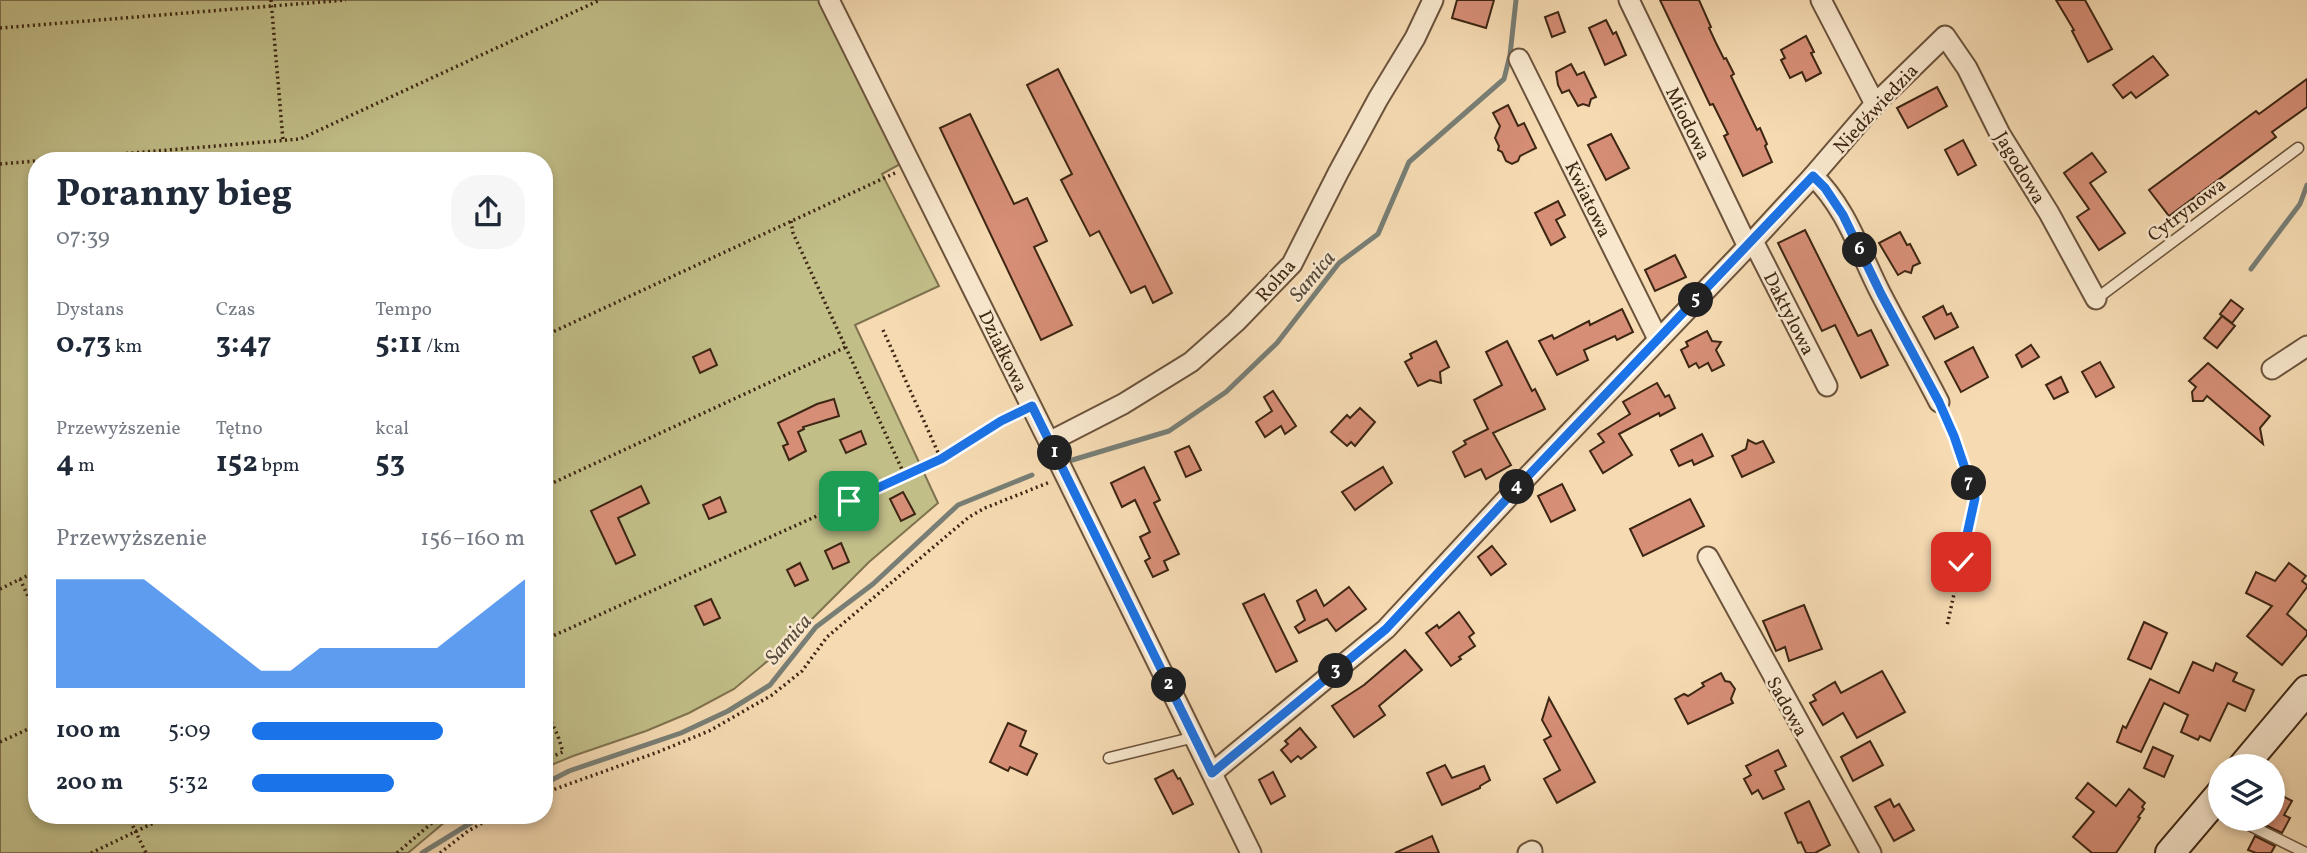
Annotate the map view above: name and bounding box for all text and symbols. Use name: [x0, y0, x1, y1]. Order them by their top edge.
street label: Niedźwiedzia: [1828, 59, 1925, 160]
street label: Miodowa: [1658, 83, 1716, 165]
street label: Jagodowa: [1987, 127, 2051, 209]
street label: Kwiatowa: [1558, 157, 1617, 242]
text: Poranny bieg: [56, 169, 292, 222]
street label: Cytrynowa: [2143, 172, 2232, 249]
button: share: [451, 175, 525, 249]
text: 07:39: [56, 222, 110, 254]
pin: 6: [1842, 232, 1878, 268]
text: 6: [1854, 236, 1865, 262]
water label: Samica: [1283, 245, 1343, 309]
street label: Rolna: [1251, 254, 1302, 308]
street label: Daktylowa: [1756, 268, 1820, 360]
pin: 5: [1678, 282, 1714, 318]
text: 5: [1691, 286, 1700, 312]
text: Dystans: [56, 297, 124, 323]
text: Czas: [216, 297, 255, 323]
text: Tempo: [375, 297, 432, 323]
street label: Działkowa: [971, 306, 1033, 397]
text: 0.73: [56, 323, 111, 365]
text: 3:47: [216, 323, 272, 365]
text: 5:11: [375, 323, 422, 365]
text: km: [111, 334, 142, 360]
text: /km: [422, 334, 460, 360]
text: Przewyższenie: [56, 416, 181, 442]
text: Tętno: [216, 416, 263, 442]
text: kcal: [375, 416, 409, 442]
pin: 1: [1038, 435, 1072, 470]
text: 1: [1051, 439, 1058, 465]
text: 4: [56, 442, 74, 484]
text: 152: [216, 442, 258, 484]
text: 53: [375, 442, 405, 484]
text: m: [74, 453, 95, 479]
text: bpm: [258, 453, 300, 479]
pin: 7: [1952, 466, 1986, 500]
text: 7: [1964, 469, 1973, 495]
pin: 4: [1500, 470, 1534, 504]
pin: [819, 471, 879, 531]
text: 4: [1511, 473, 1522, 499]
icon: arrive: [830, 482, 868, 520]
text: Przewyższenie: [56, 523, 207, 555]
text: 156–160 m: [420, 523, 525, 555]
pin: [1931, 532, 1991, 592]
icon: check: [1942, 543, 1980, 581]
water label: Samica: [759, 608, 819, 672]
pin: 3: [1318, 654, 1354, 688]
text: 3: [1331, 657, 1340, 683]
pin: 2: [1152, 668, 1186, 702]
text: 2: [1164, 671, 1173, 697]
street label: Sadowa: [1759, 672, 1813, 742]
text: 100 m: [56, 715, 121, 747]
text: 5:09: [168, 715, 210, 747]
map controls: [2208, 754, 2285, 831]
button: layers: [2208, 754, 2285, 831]
text: 200 m: [56, 767, 123, 799]
text: 5:32: [168, 767, 209, 799]

